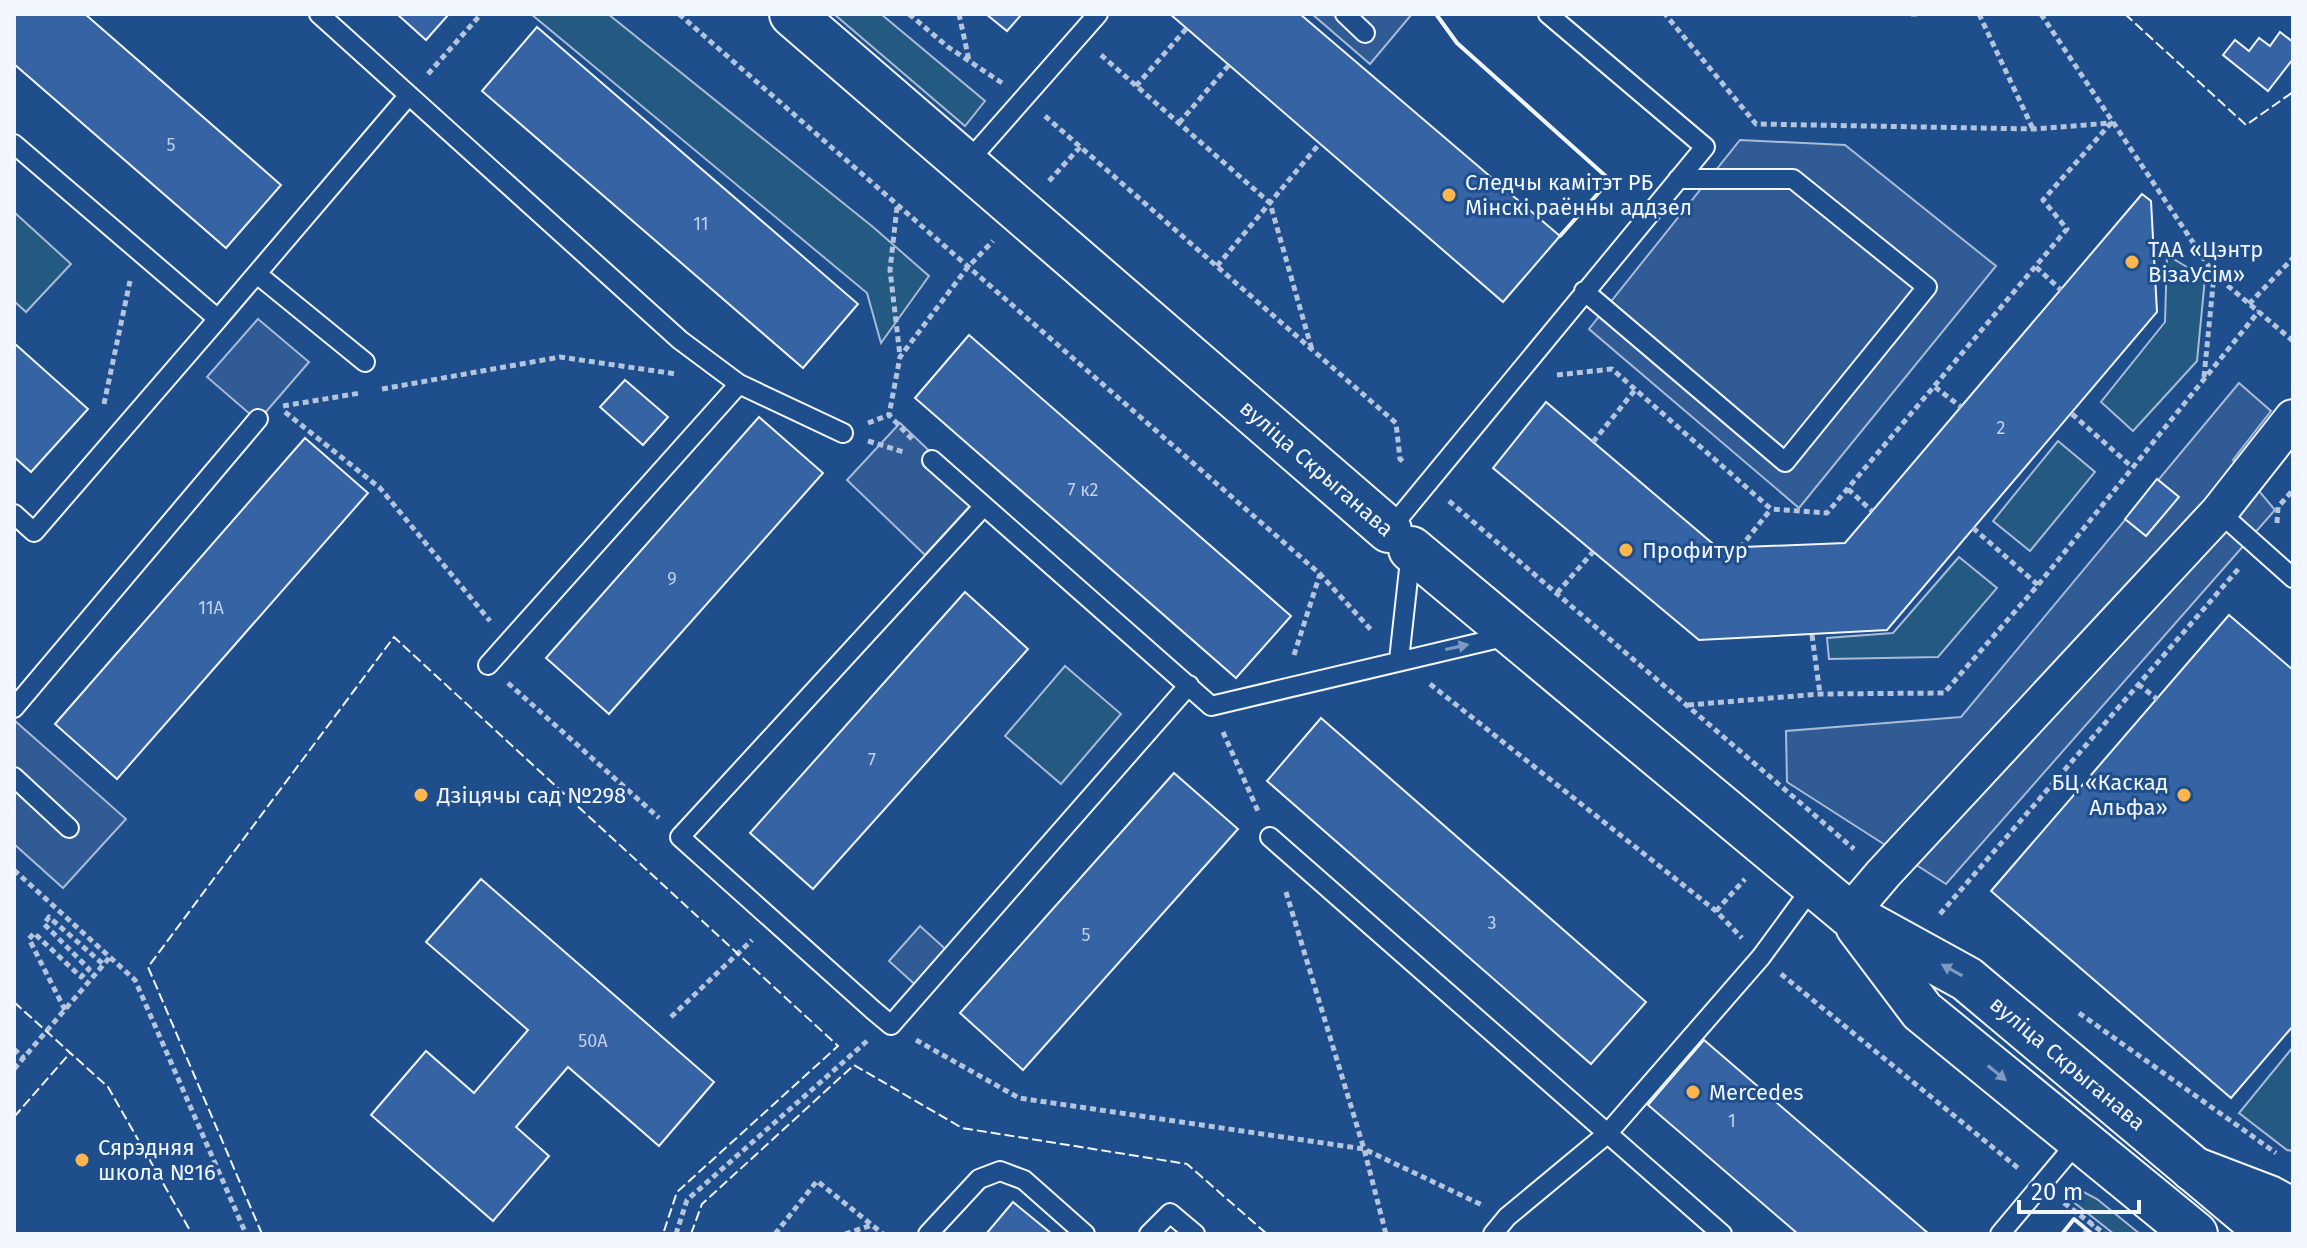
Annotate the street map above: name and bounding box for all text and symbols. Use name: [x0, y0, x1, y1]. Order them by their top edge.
house number: 5: [166, 134, 176, 156]
place label: Следчы камітэт РБ Мінскі раённы аддзел: [1465, 169, 1692, 221]
marker: Следчы камітэт РБ Мінскі раённы аддзел: [1440, 186, 1458, 204]
house number: 11: [693, 213, 709, 235]
place label: ТАА «Цэнтр ВізаУсім»: [2148, 236, 2263, 288]
marker: ТАА «Цэнтр ВізаУсім»: [2123, 253, 2141, 271]
street label: вуліца Скрыганава: [1234, 394, 1399, 542]
house number: 2: [1997, 417, 2006, 439]
house number: 7 к2: [1067, 479, 1099, 501]
place label: Профитур: [1642, 537, 1748, 564]
marker: Профитур: [1617, 541, 1635, 559]
house number: 9: [667, 568, 677, 590]
house number: 11А: [198, 597, 225, 619]
one-way arrow: [1445, 641, 1470, 653]
house number: 7: [868, 749, 876, 771]
place label: БЦ «Каскад Альфа»: [2052, 769, 2168, 821]
place label: Дзіцячы сад №298: [436, 782, 626, 809]
marker: Дзіцячы сад №298: [412, 786, 430, 804]
marker: БЦ «Каскад Альфа»: [2175, 786, 2193, 804]
house number: 3: [1488, 912, 1496, 934]
house number: 5: [1081, 924, 1091, 946]
one-way arrow: [1940, 964, 1963, 977]
street label: вуліца Скрыганава: [1984, 991, 2151, 1136]
house number: 50А: [578, 1030, 608, 1052]
one-way arrow: [1987, 1064, 2008, 1081]
place label: Mercedes: [1709, 1079, 1803, 1106]
marker: Mercedes: [1684, 1083, 1702, 1101]
house number: 1: [1728, 1110, 1736, 1132]
place label: Сярэдняя школа №16: [98, 1134, 216, 1186]
marker: Сярэдняя школа №16: [73, 1151, 91, 1169]
scale bar: [2019, 1164, 2139, 1214]
text: 20 m: [2031, 1178, 2083, 1206]

